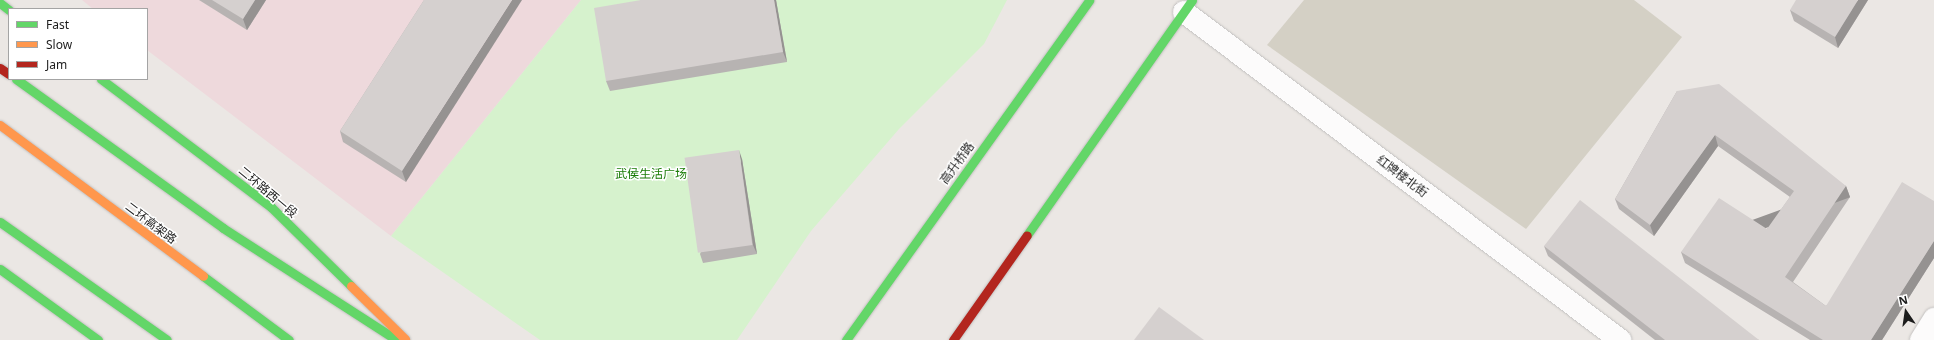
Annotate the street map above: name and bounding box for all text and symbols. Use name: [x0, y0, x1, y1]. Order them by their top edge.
legend: [8, 8, 148, 80]
text: Fast: [46, 16, 69, 33]
text: Slow: [46, 36, 72, 53]
text: Jam: [46, 56, 67, 73]
street label: 高升桥路: [937, 139, 977, 187]
street label: 红牌楼北街: [1374, 152, 1430, 200]
street label: 二环路西一段: [236, 163, 300, 221]
park label: 武侯生活广场: [615, 167, 687, 181]
street label: 二环高架路: [123, 199, 179, 247]
north arrow: [1886, 292, 1926, 332]
text: N: [1897, 292, 1909, 308]

